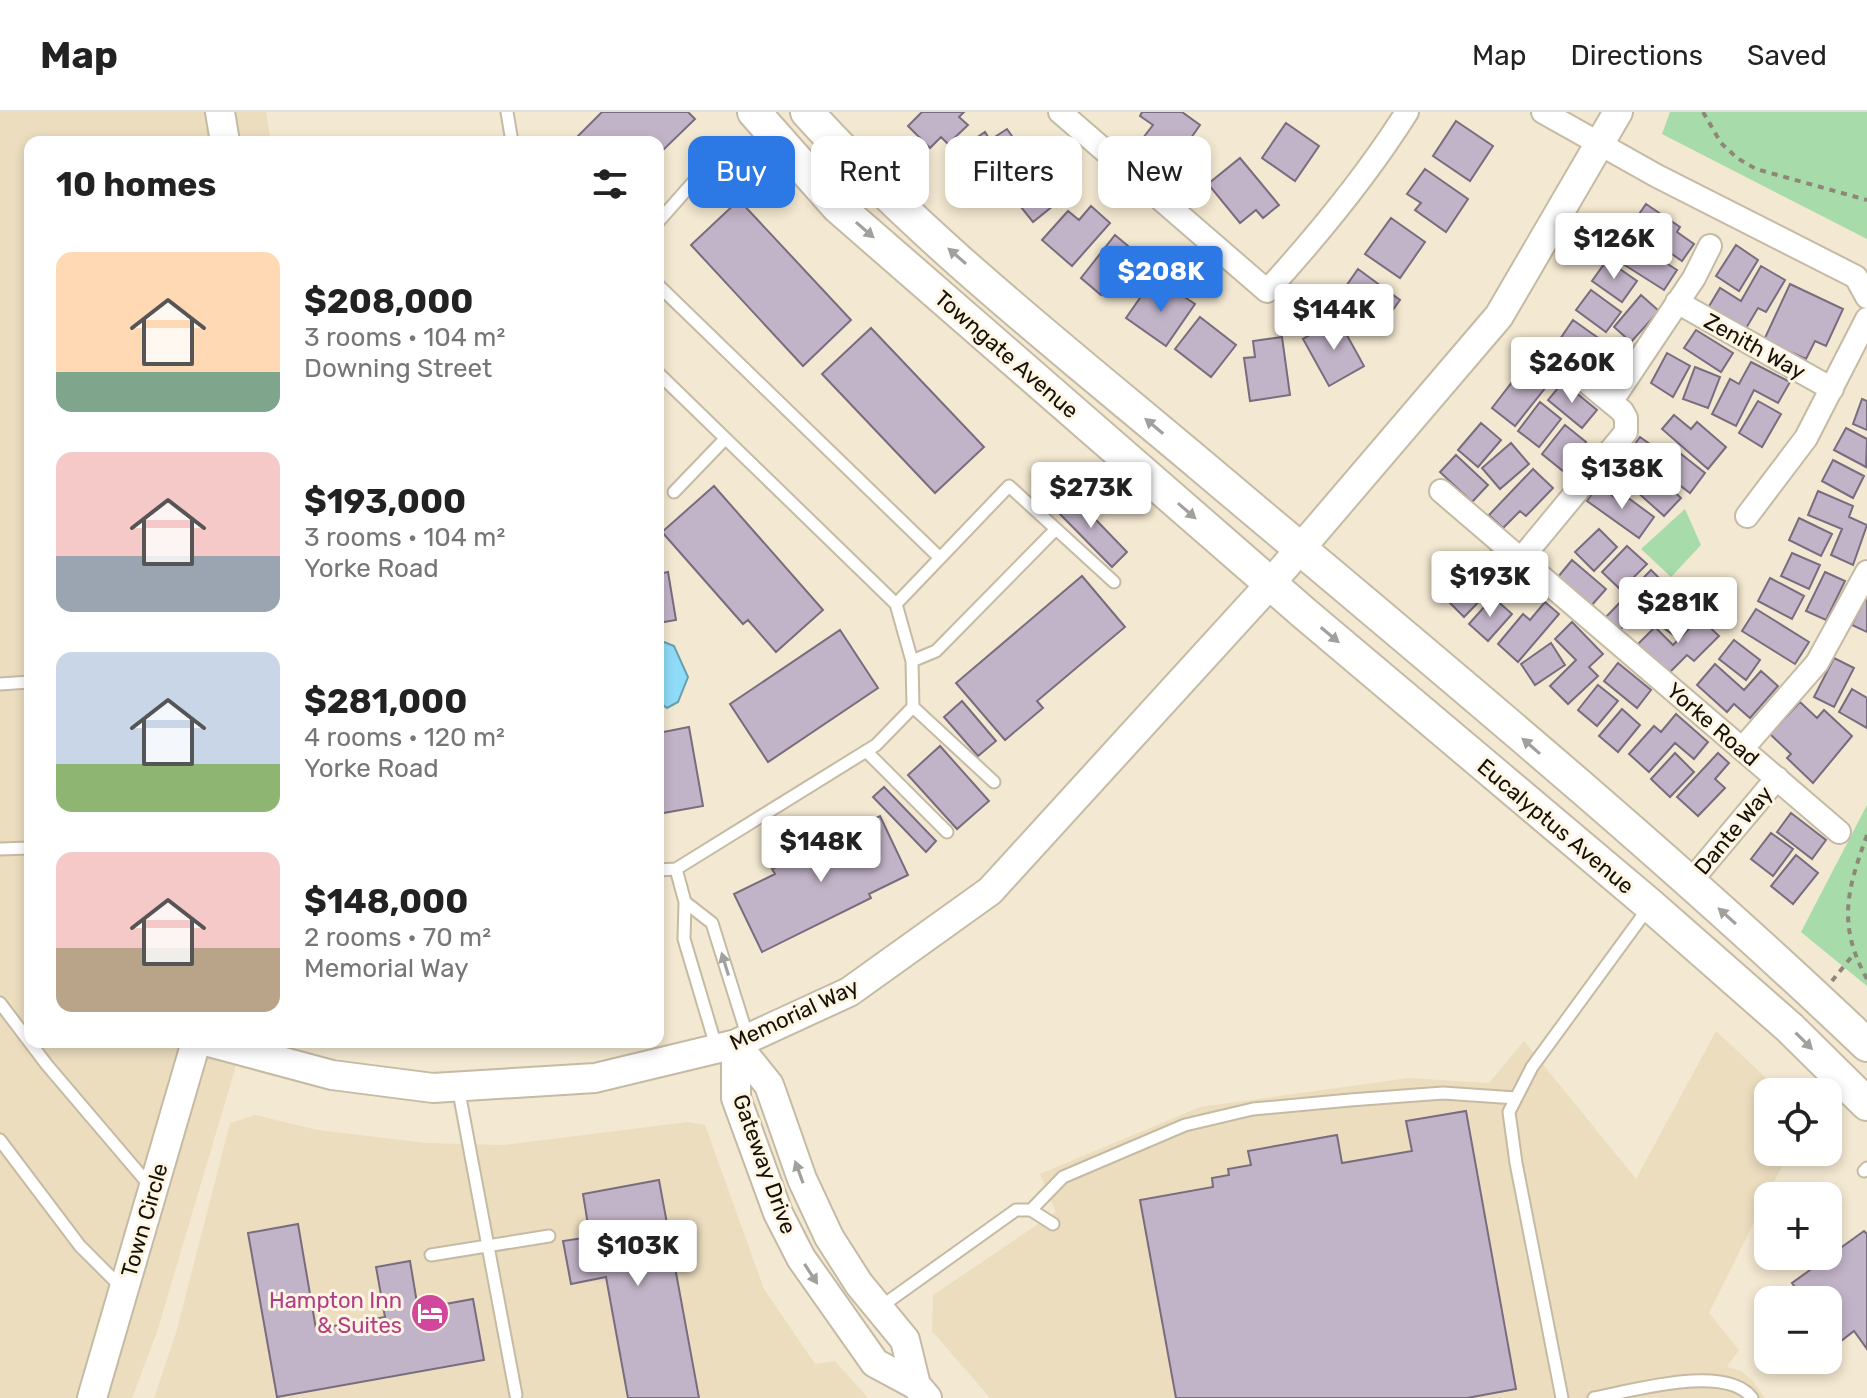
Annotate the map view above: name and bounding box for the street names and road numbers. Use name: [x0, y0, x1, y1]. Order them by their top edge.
street label: Towngate Avenue: [929, 285, 1084, 424]
street label: Zenith Way: [1699, 307, 1810, 385]
street label: Yorke Road: [1661, 677, 1765, 772]
street label: Eucalyptus Avenue: [1472, 753, 1639, 900]
street label: Dante Way: [1688, 780, 1778, 880]
street label: Memorial Way: [725, 973, 863, 1056]
street label: Gateway Drive: [727, 1091, 802, 1238]
street label: Town Circle: [115, 1160, 174, 1280]

